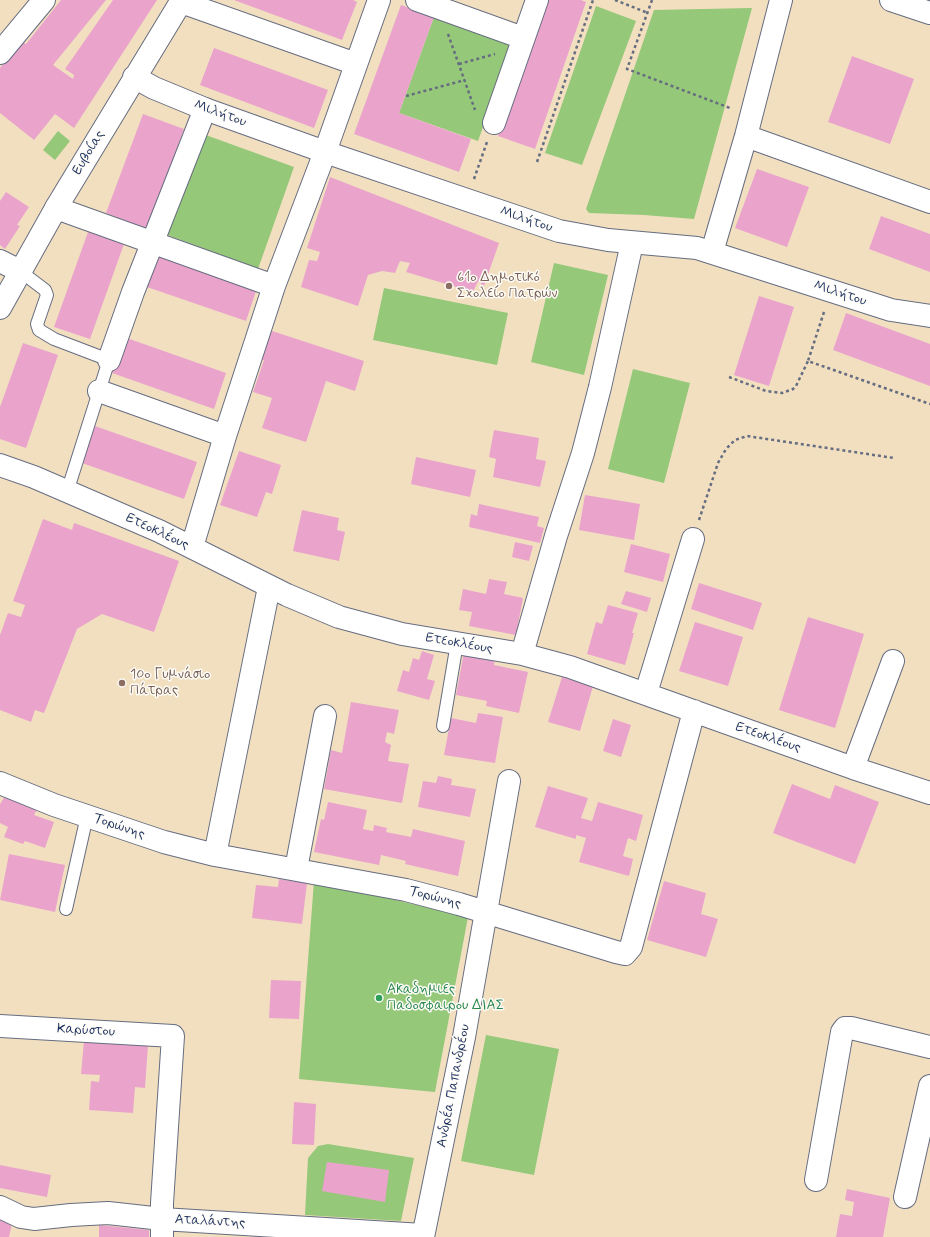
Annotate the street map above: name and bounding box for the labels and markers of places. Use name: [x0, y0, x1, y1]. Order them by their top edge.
place label: 61ο Δημοτικό Σχολείο Πατρών: [457, 270, 557, 302]
marker: 61ο Δημοτικό Σχολείο Πατρών: [444, 281, 454, 291]
place label: 10ο Γυμνάσιο Πάτρας: [130, 667, 210, 700]
marker: 10ο Γυμνάσιο Πάτρας: [117, 678, 127, 688]
place label: Ακαδημιες Παδοσφαιρου ΔΙΑΣ: [387, 982, 504, 1014]
marker: Ακαδημιες Παδοσφαιρου ΔΙΑΣ: [374, 993, 384, 1003]

